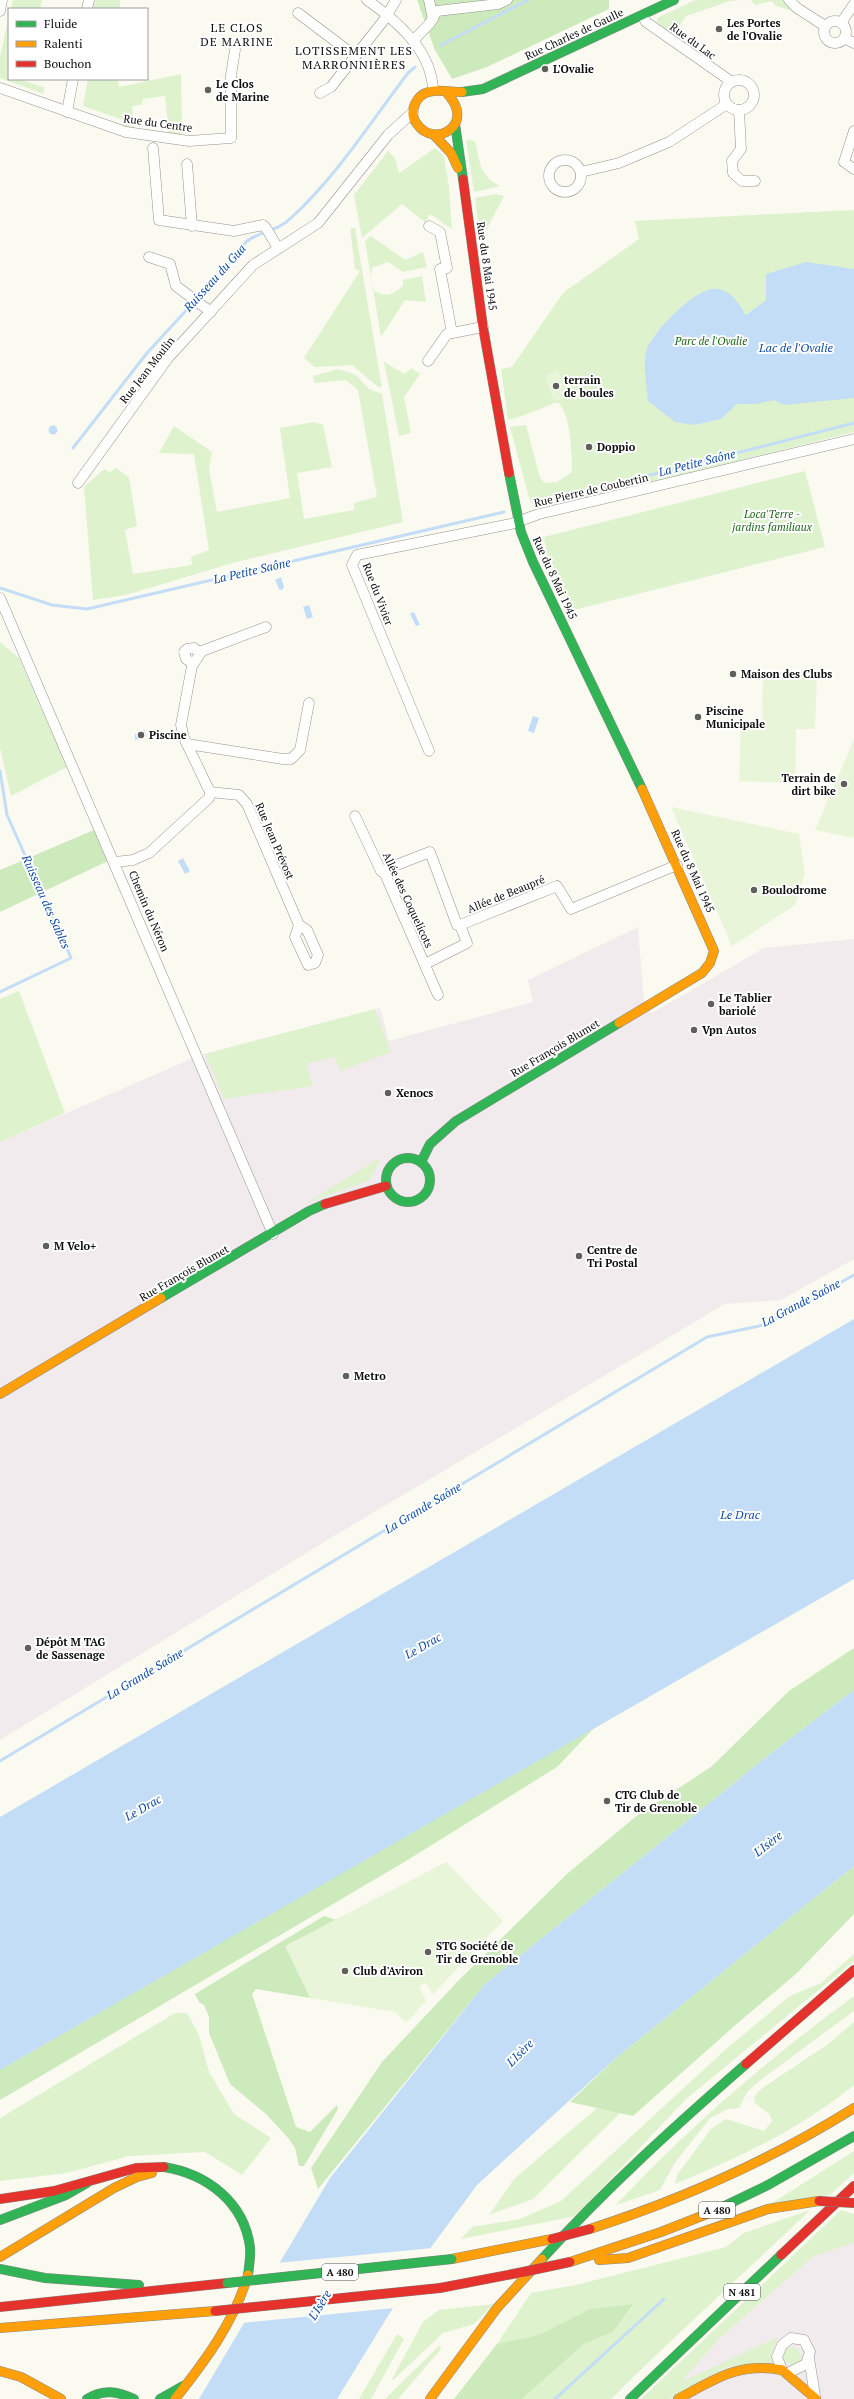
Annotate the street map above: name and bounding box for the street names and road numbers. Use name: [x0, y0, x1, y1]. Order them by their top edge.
street label: Rue Charles de Gaulle: [523, 5, 626, 63]
street label: Rue du Lac: [667, 20, 719, 62]
street label: Rue du Centre: [123, 111, 194, 135]
street label: Rue du 8 Mai 1945: [474, 221, 500, 312]
street label: Rue Jean Moulin: [117, 334, 178, 406]
street label: Rue Pierre de Coubertin: [533, 470, 650, 510]
street label: Rue du 8 Mai 1945: [530, 534, 580, 622]
street label: Rue du Vivier: [360, 561, 397, 628]
street label: Rue Jean Prévost: [253, 801, 297, 881]
street label: Rue du 8 Mai 1945: [668, 827, 718, 915]
street label: Allée des Coquelicots: [380, 850, 436, 950]
street label: Chemin du Néron: [126, 868, 173, 954]
street label: Allée de Beaupré: [465, 872, 547, 916]
street label: Rue François Blumet: [508, 1016, 602, 1080]
street label: Rue François Blumet: [137, 1242, 231, 1304]
road number: A 480: [699, 2202, 735, 2218]
road number: A 480: [322, 2264, 358, 2280]
road number: N 481: [724, 2284, 760, 2300]

